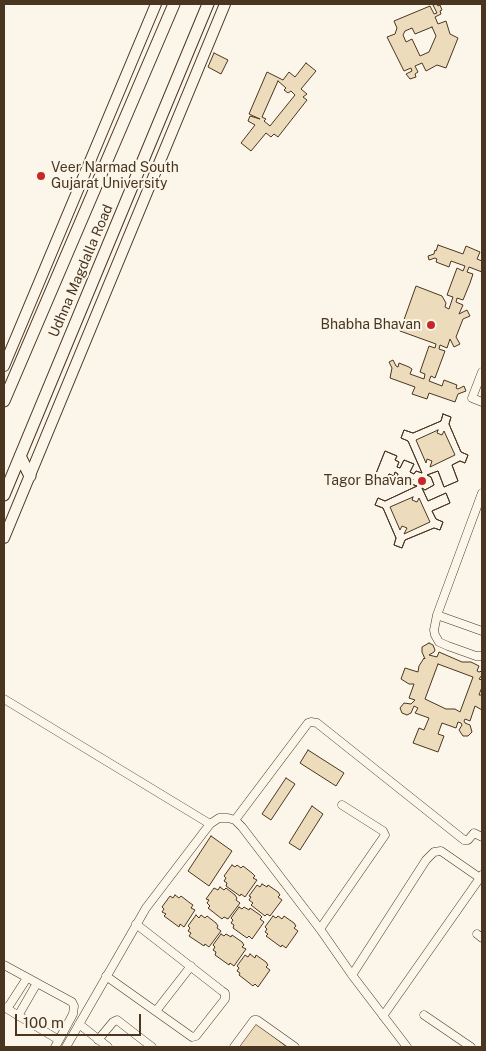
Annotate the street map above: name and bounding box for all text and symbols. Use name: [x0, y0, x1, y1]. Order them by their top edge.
place label: Veer Narmad South Gujarat University: [51, 160, 179, 192]
marker: Veer Narmad South Gujarat University: [35, 170, 47, 182]
street label: Udhna Magdalla Road: [45, 202, 117, 340]
place label: Bhabha Bhavan: [321, 317, 421, 333]
marker: Bhabha Bhavan: [425, 319, 437, 331]
place label: Tagor Bhavan: [324, 473, 412, 489]
marker: Tagor Bhavan: [416, 475, 428, 487]
scale bar: [18, 1004, 144, 1036]
text: 100 m: [23, 1014, 64, 1031]

